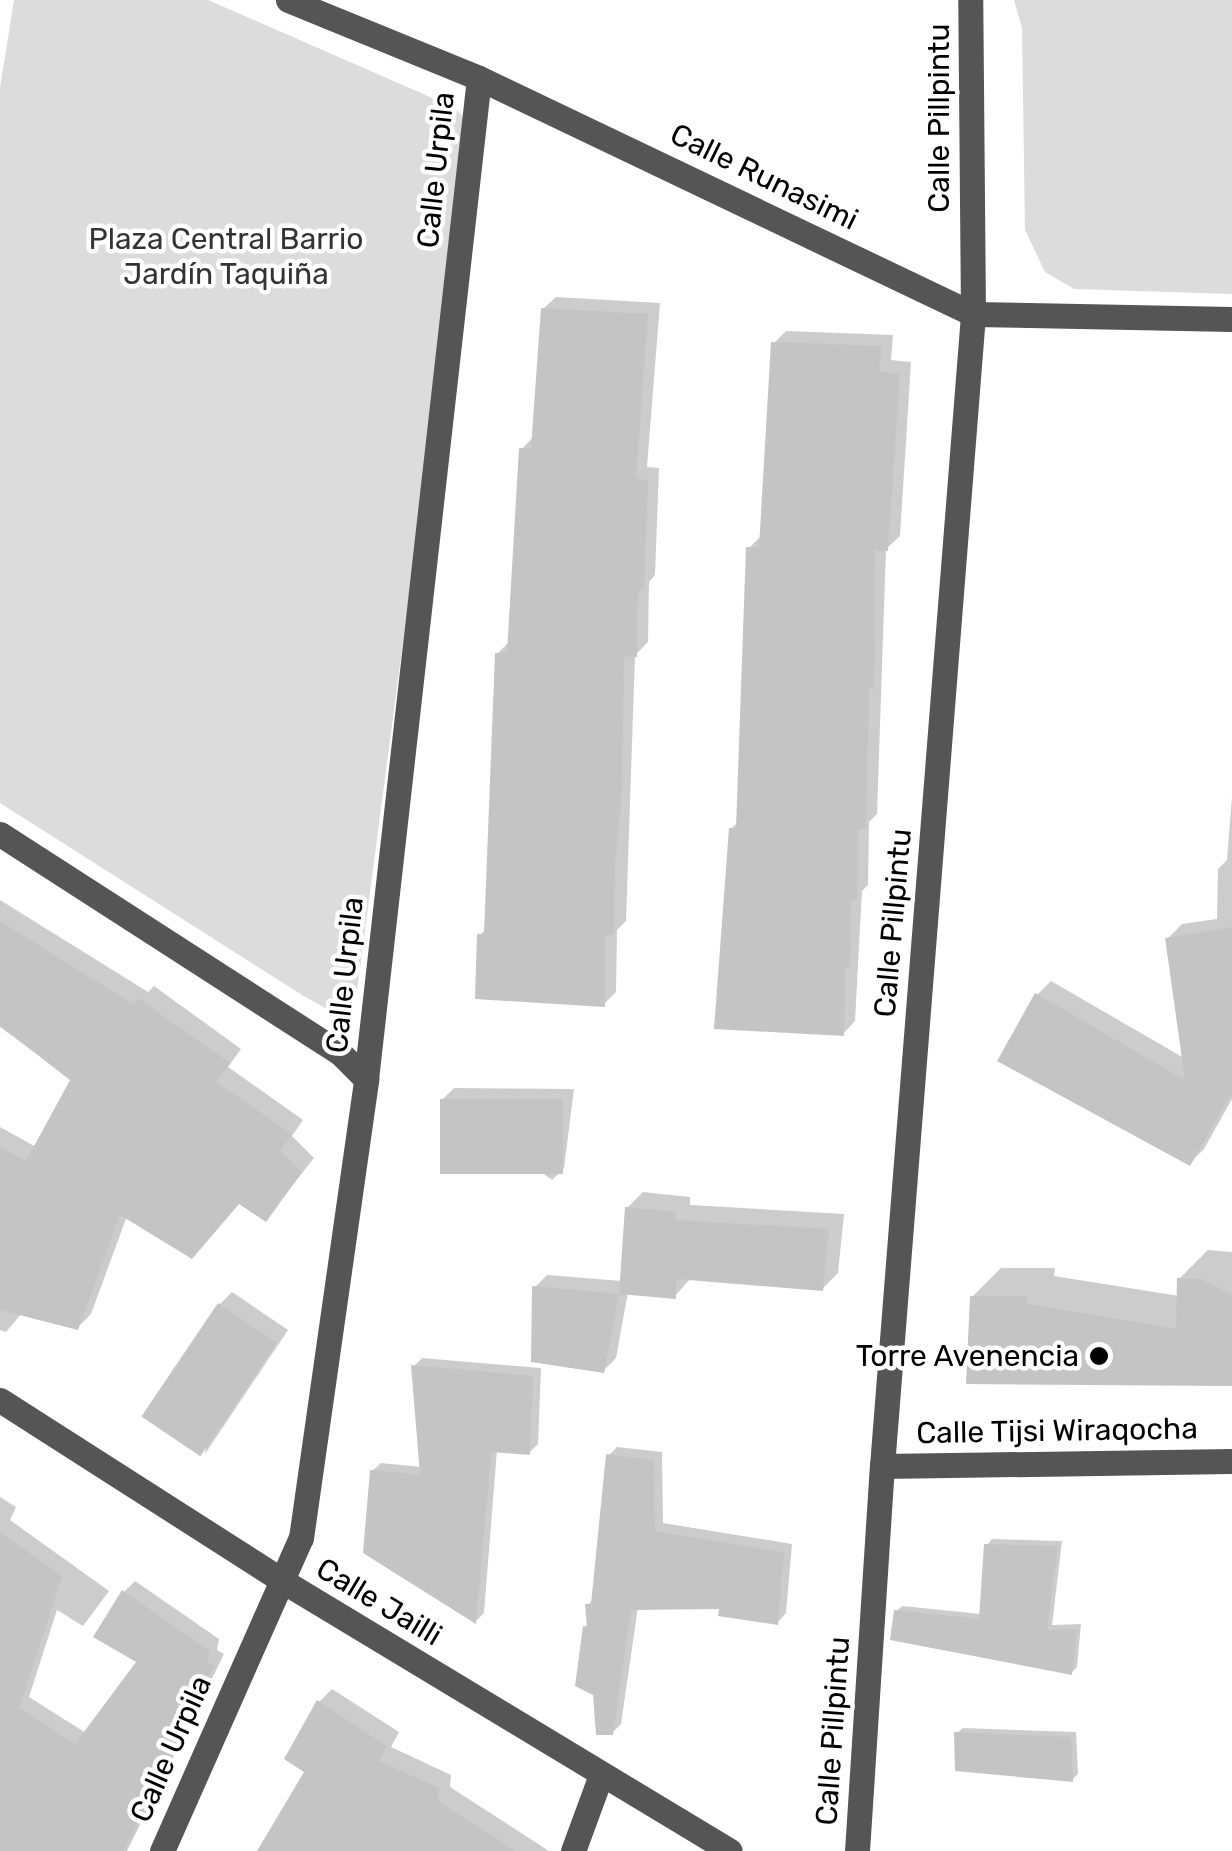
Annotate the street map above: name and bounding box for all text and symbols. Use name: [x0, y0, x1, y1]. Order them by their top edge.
street label: Calle Pillpintu: [921, 23, 957, 213]
street label: Calle Urpila: [410, 90, 462, 250]
street label: Calle Runasimi: [664, 116, 864, 238]
park label: Plaza Central Barrio Jardín Taquiña: [89, 221, 363, 292]
street label: Calle Pillpintu: [867, 827, 919, 1019]
street label: Calle Urpila: [319, 895, 371, 1055]
place label: Torre Avenencia: [855, 1338, 1079, 1374]
marker: Torre Avenencia: [1088, 1345, 1110, 1367]
street label: Calle Tijsi Wiraqocha: [915, 1411, 1199, 1451]
street label: Calle Jailli: [310, 1551, 448, 1653]
street label: Calle Pillpintu: [808, 1635, 858, 1827]
street label: Calle Urpila: [123, 1670, 219, 1828]

